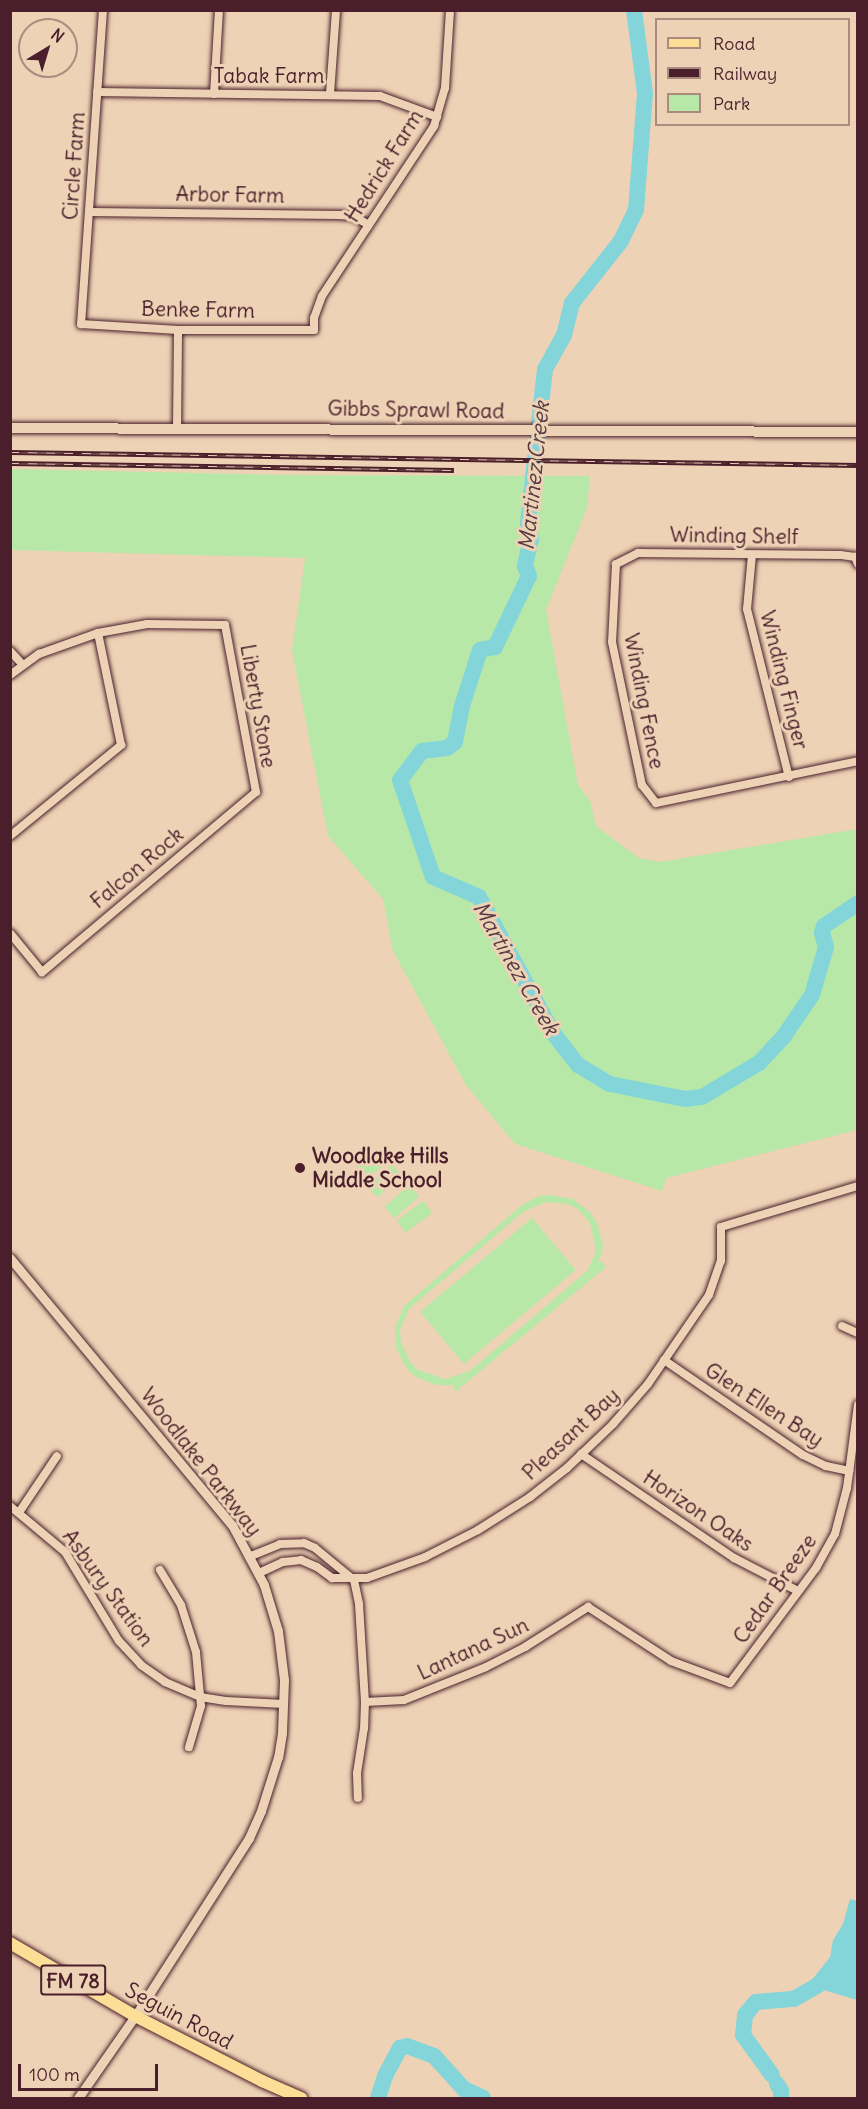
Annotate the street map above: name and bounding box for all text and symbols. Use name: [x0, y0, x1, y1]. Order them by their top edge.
north arrow: [18, 18, 78, 78]
legend: [655, 18, 850, 126]
text: N: [47, 24, 68, 47]
text: Road: [713, 32, 755, 55]
text: Railway: [713, 62, 777, 85]
street label: Tabak Farm: [214, 63, 324, 89]
text: Park: [713, 92, 750, 115]
street label: Hedrick Farm: [339, 105, 429, 227]
street label: Circle Farm: [58, 111, 90, 221]
street label: Arbor Farm: [175, 181, 285, 209]
street label: Benke Farm: [141, 296, 255, 324]
street label: Gibbs Sprawl Road: [327, 396, 505, 424]
water label: Martinez Creek: [513, 400, 555, 552]
street label: Winding Shelf: [670, 522, 798, 550]
street label: Winding Finger: [755, 608, 813, 752]
street label: Winding Fence: [618, 631, 670, 771]
street label: Liberty Stone: [235, 642, 281, 770]
street label: Falcon Rock: [85, 822, 189, 914]
water label: Martinez Creek: [467, 897, 565, 1039]
place label: Woodlake Hills Middle School: [312, 1143, 449, 1193]
marker: Woodlake Hills Middle School: [293, 1161, 307, 1175]
street label: Glen Ellen Bay: [700, 1357, 828, 1453]
street label: Woodlake Parkway: [135, 1383, 267, 1541]
street label: Pleasant Bay: [517, 1383, 625, 1485]
street label: Horizon Oaks: [638, 1465, 758, 1557]
street label: Asbury Station: [57, 1525, 159, 1651]
street label: Cedar Breeze: [728, 1529, 822, 1649]
street label: Lantana Sun: [413, 1612, 533, 1686]
road number: FM 78: [40, 1963, 106, 1997]
street label: Seguin Road: [121, 1977, 237, 2055]
scale bar: [21, 2052, 160, 2090]
text: 100 m: [29, 2063, 80, 2086]

